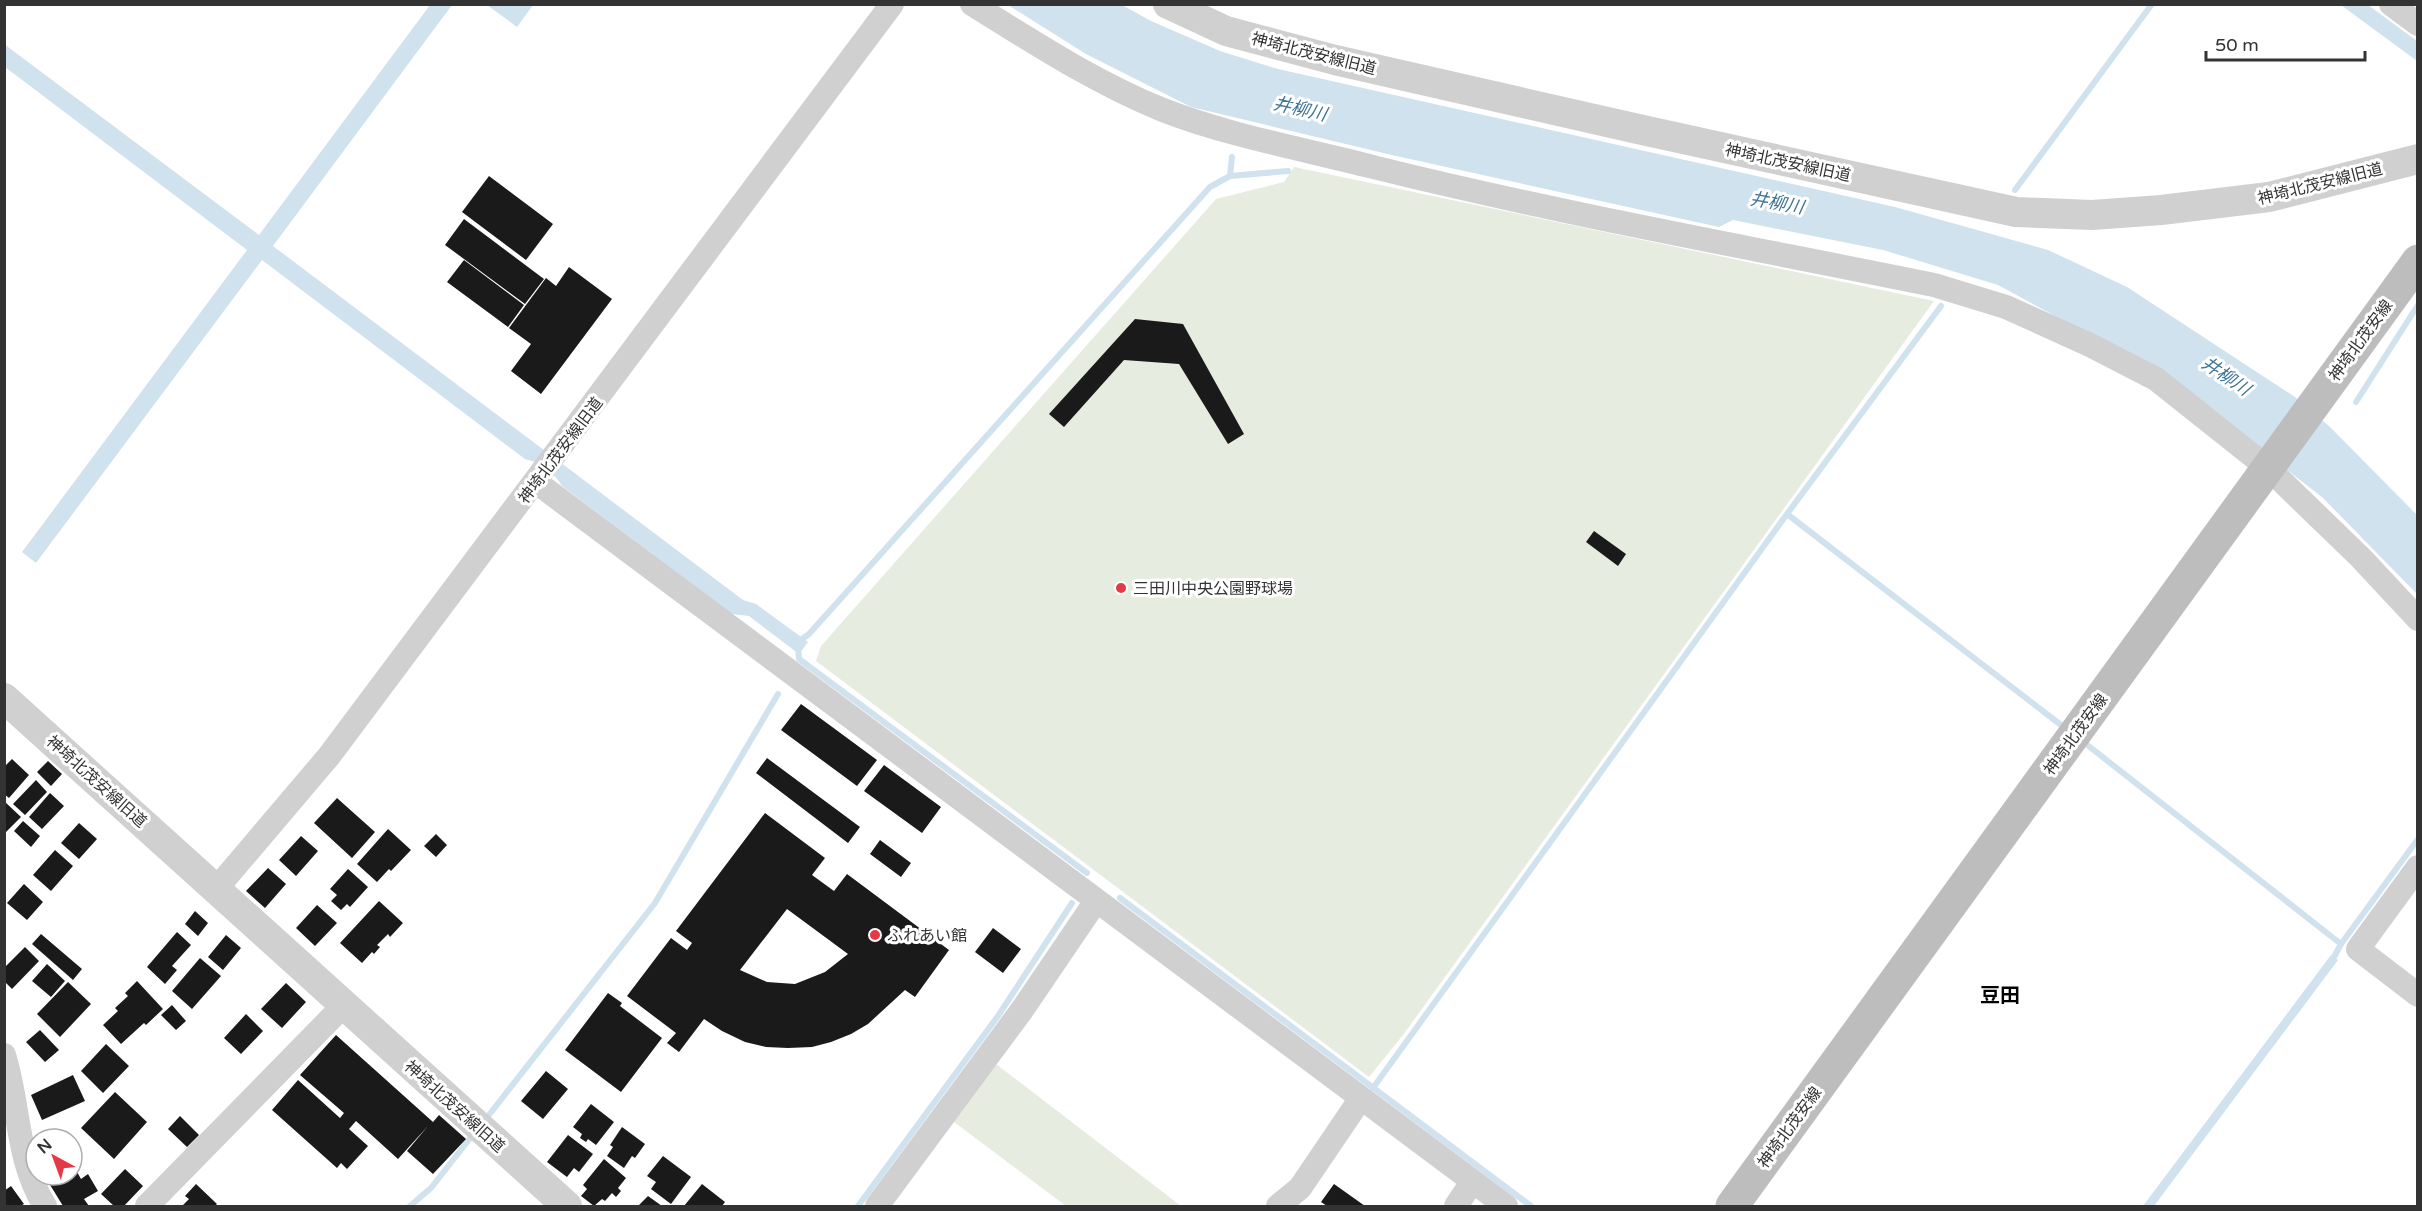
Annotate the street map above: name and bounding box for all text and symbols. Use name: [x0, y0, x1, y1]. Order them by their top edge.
scale bar: [2206, 24, 2365, 62]
street label: 神埼北茂安線旧道: [1249, 29, 1378, 79]
text: 50 m: [2215, 34, 2259, 56]
water label: 井柳川: [1271, 92, 1331, 126]
street label: 神埼北茂安線旧道: [1723, 140, 1852, 186]
street label: 神埼北茂安線旧道: [2256, 159, 2385, 209]
water label: 井柳川: [1749, 187, 1807, 219]
street label: 神埼北茂安線: [2325, 296, 2397, 385]
water label: 井柳川: [2197, 352, 2256, 401]
street label: 神埼北茂安線旧道: [514, 393, 607, 508]
place label: 三田川中央公園野球場: [1133, 579, 1293, 599]
marker: 三田川中央公園野球場: [1114, 581, 1128, 595]
street label: 神埼北茂安線: [2040, 690, 2112, 779]
street label: 神埼北茂安線旧道: [42, 731, 151, 832]
place label: ふれあい館: [887, 926, 967, 946]
marker: ふれあい館: [868, 928, 882, 942]
district label: 豆田: [1980, 984, 2020, 1008]
street label: 神埼北茂安線旧道: [400, 1056, 509, 1157]
street label: 神埼北茂安線: [1754, 1083, 1826, 1172]
north arrow: [24, 1127, 84, 1187]
text: N: [33, 1135, 56, 1158]

